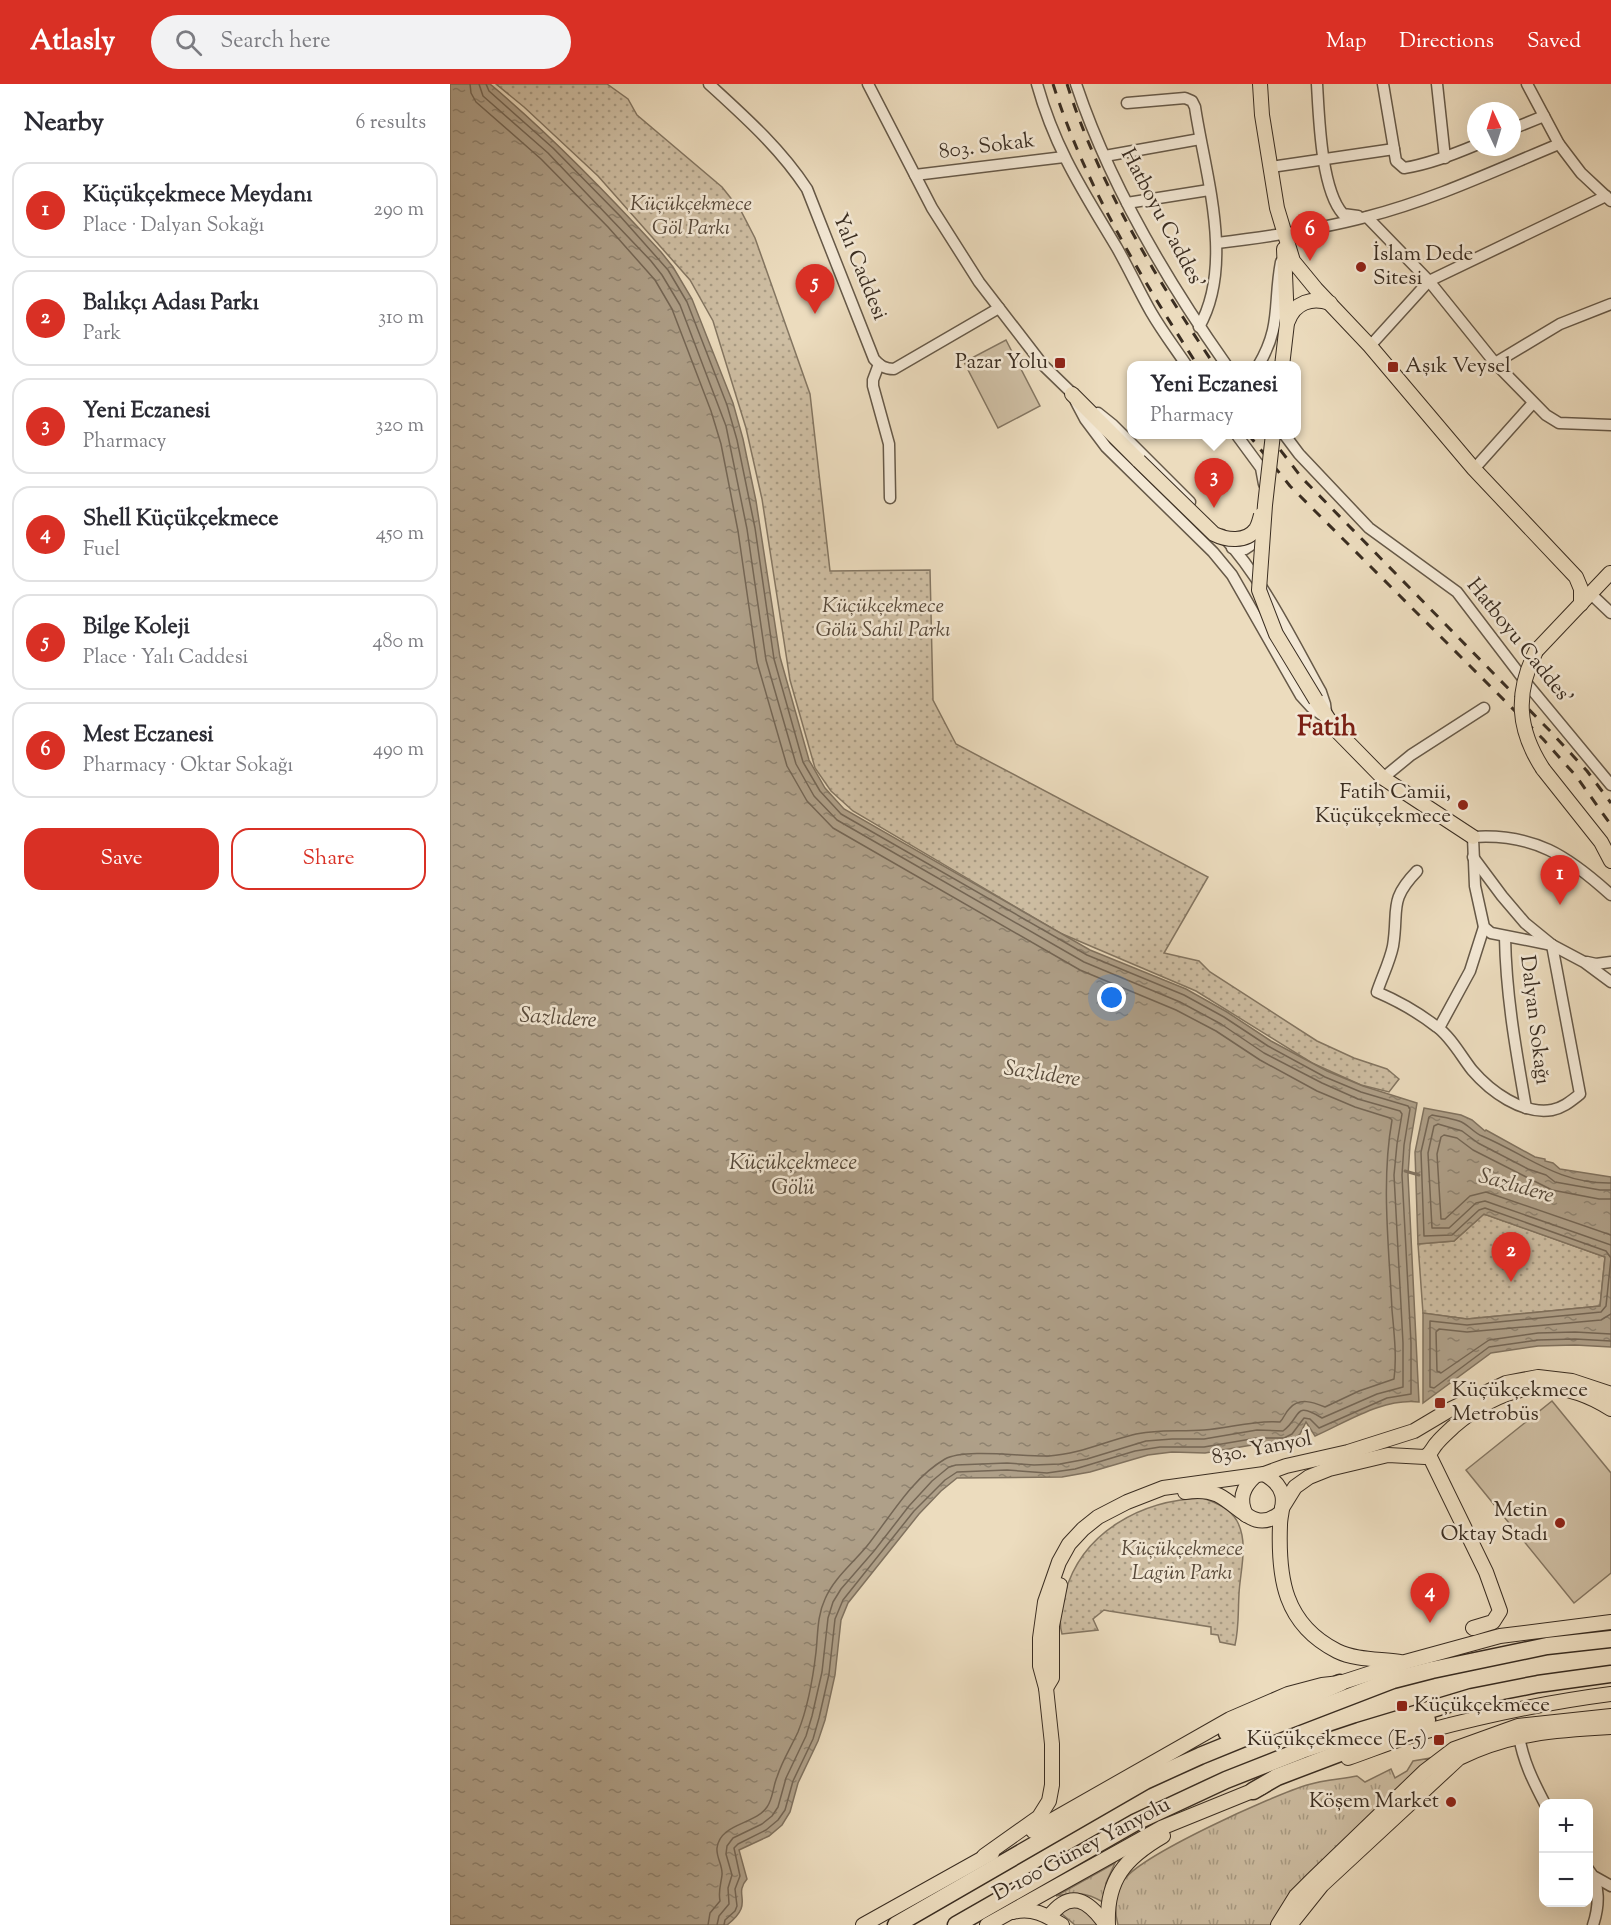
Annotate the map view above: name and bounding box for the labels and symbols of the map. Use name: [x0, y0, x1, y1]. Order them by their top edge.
north arrow: [1467, 102, 1521, 156]
street label: 803. Sokak: [937, 126, 1037, 168]
street label: Hatboyu Caddes': [1112, 143, 1212, 295]
park label: Küçükçekmece Göl Parkı: [630, 190, 752, 244]
street label: Yalı Caddesi: [824, 209, 894, 325]
pin: 6: [1290, 212, 1330, 261]
place label: İslam Dede Sitesi: [1373, 240, 1473, 294]
marker: İslam Dede Sitesi: [1354, 260, 1368, 274]
pin: 5: [796, 264, 835, 314]
place label: Pazar Yolu: [955, 348, 1048, 378]
place label: Aşık Veysel: [1405, 352, 1511, 382]
marker: Pazar Yolu: [1053, 356, 1067, 370]
marker: Aşık Veysel: [1386, 360, 1400, 374]
pin: 3: [1194, 458, 1233, 508]
street label: Hatboyu Caddes': [1458, 572, 1580, 712]
park label: Küçükçekmece Gölü Sahil Parkı: [815, 592, 951, 646]
district label: Fatih: [1297, 709, 1357, 748]
place label: Fatih Camii, Küçükçekmece: [1315, 778, 1451, 832]
marker: Fatih Camii, Küçükçekmece: [1456, 798, 1470, 812]
pin: 1: [1540, 856, 1580, 905]
street label: Dalyan Sokağı: [1511, 954, 1557, 1086]
your location: [1097, 983, 1126, 1012]
water label: Sazlıdere: [518, 1000, 598, 1038]
water label: Sazlıdere: [1001, 1053, 1083, 1097]
water label: Küçükçekmece Gölü: [729, 1148, 857, 1205]
water label: Sazlıdere: [1475, 1161, 1558, 1213]
pin: 2: [1492, 1232, 1530, 1282]
place label: Küçükçekmece Metrobüs: [1452, 1376, 1588, 1430]
marker: Küçükçekmece Metrobüs: [1433, 1396, 1447, 1410]
street label: 830. Yanyol: [1209, 1425, 1315, 1473]
place label: Metin Oktay Stadı: [1440, 1496, 1548, 1550]
marker: Metin Oktay Stadı: [1553, 1516, 1567, 1530]
park label: Küçükçekmece Lagün Parkı: [1121, 1535, 1243, 1589]
pin: 4: [1410, 1574, 1450, 1623]
place label: Küçükçekmece: [1414, 1691, 1550, 1721]
marker: Küçükçekmece: [1395, 1699, 1409, 1713]
place label: Küçükçekmece (E-5): [1247, 1725, 1427, 1755]
marker: Küçükçekmece (E-5): [1432, 1733, 1446, 1747]
place label: Köşem Market: [1309, 1787, 1439, 1817]
street label: D-100 Güney Yanyolu: [988, 1790, 1176, 1910]
marker: Köşem Market: [1444, 1795, 1458, 1809]

